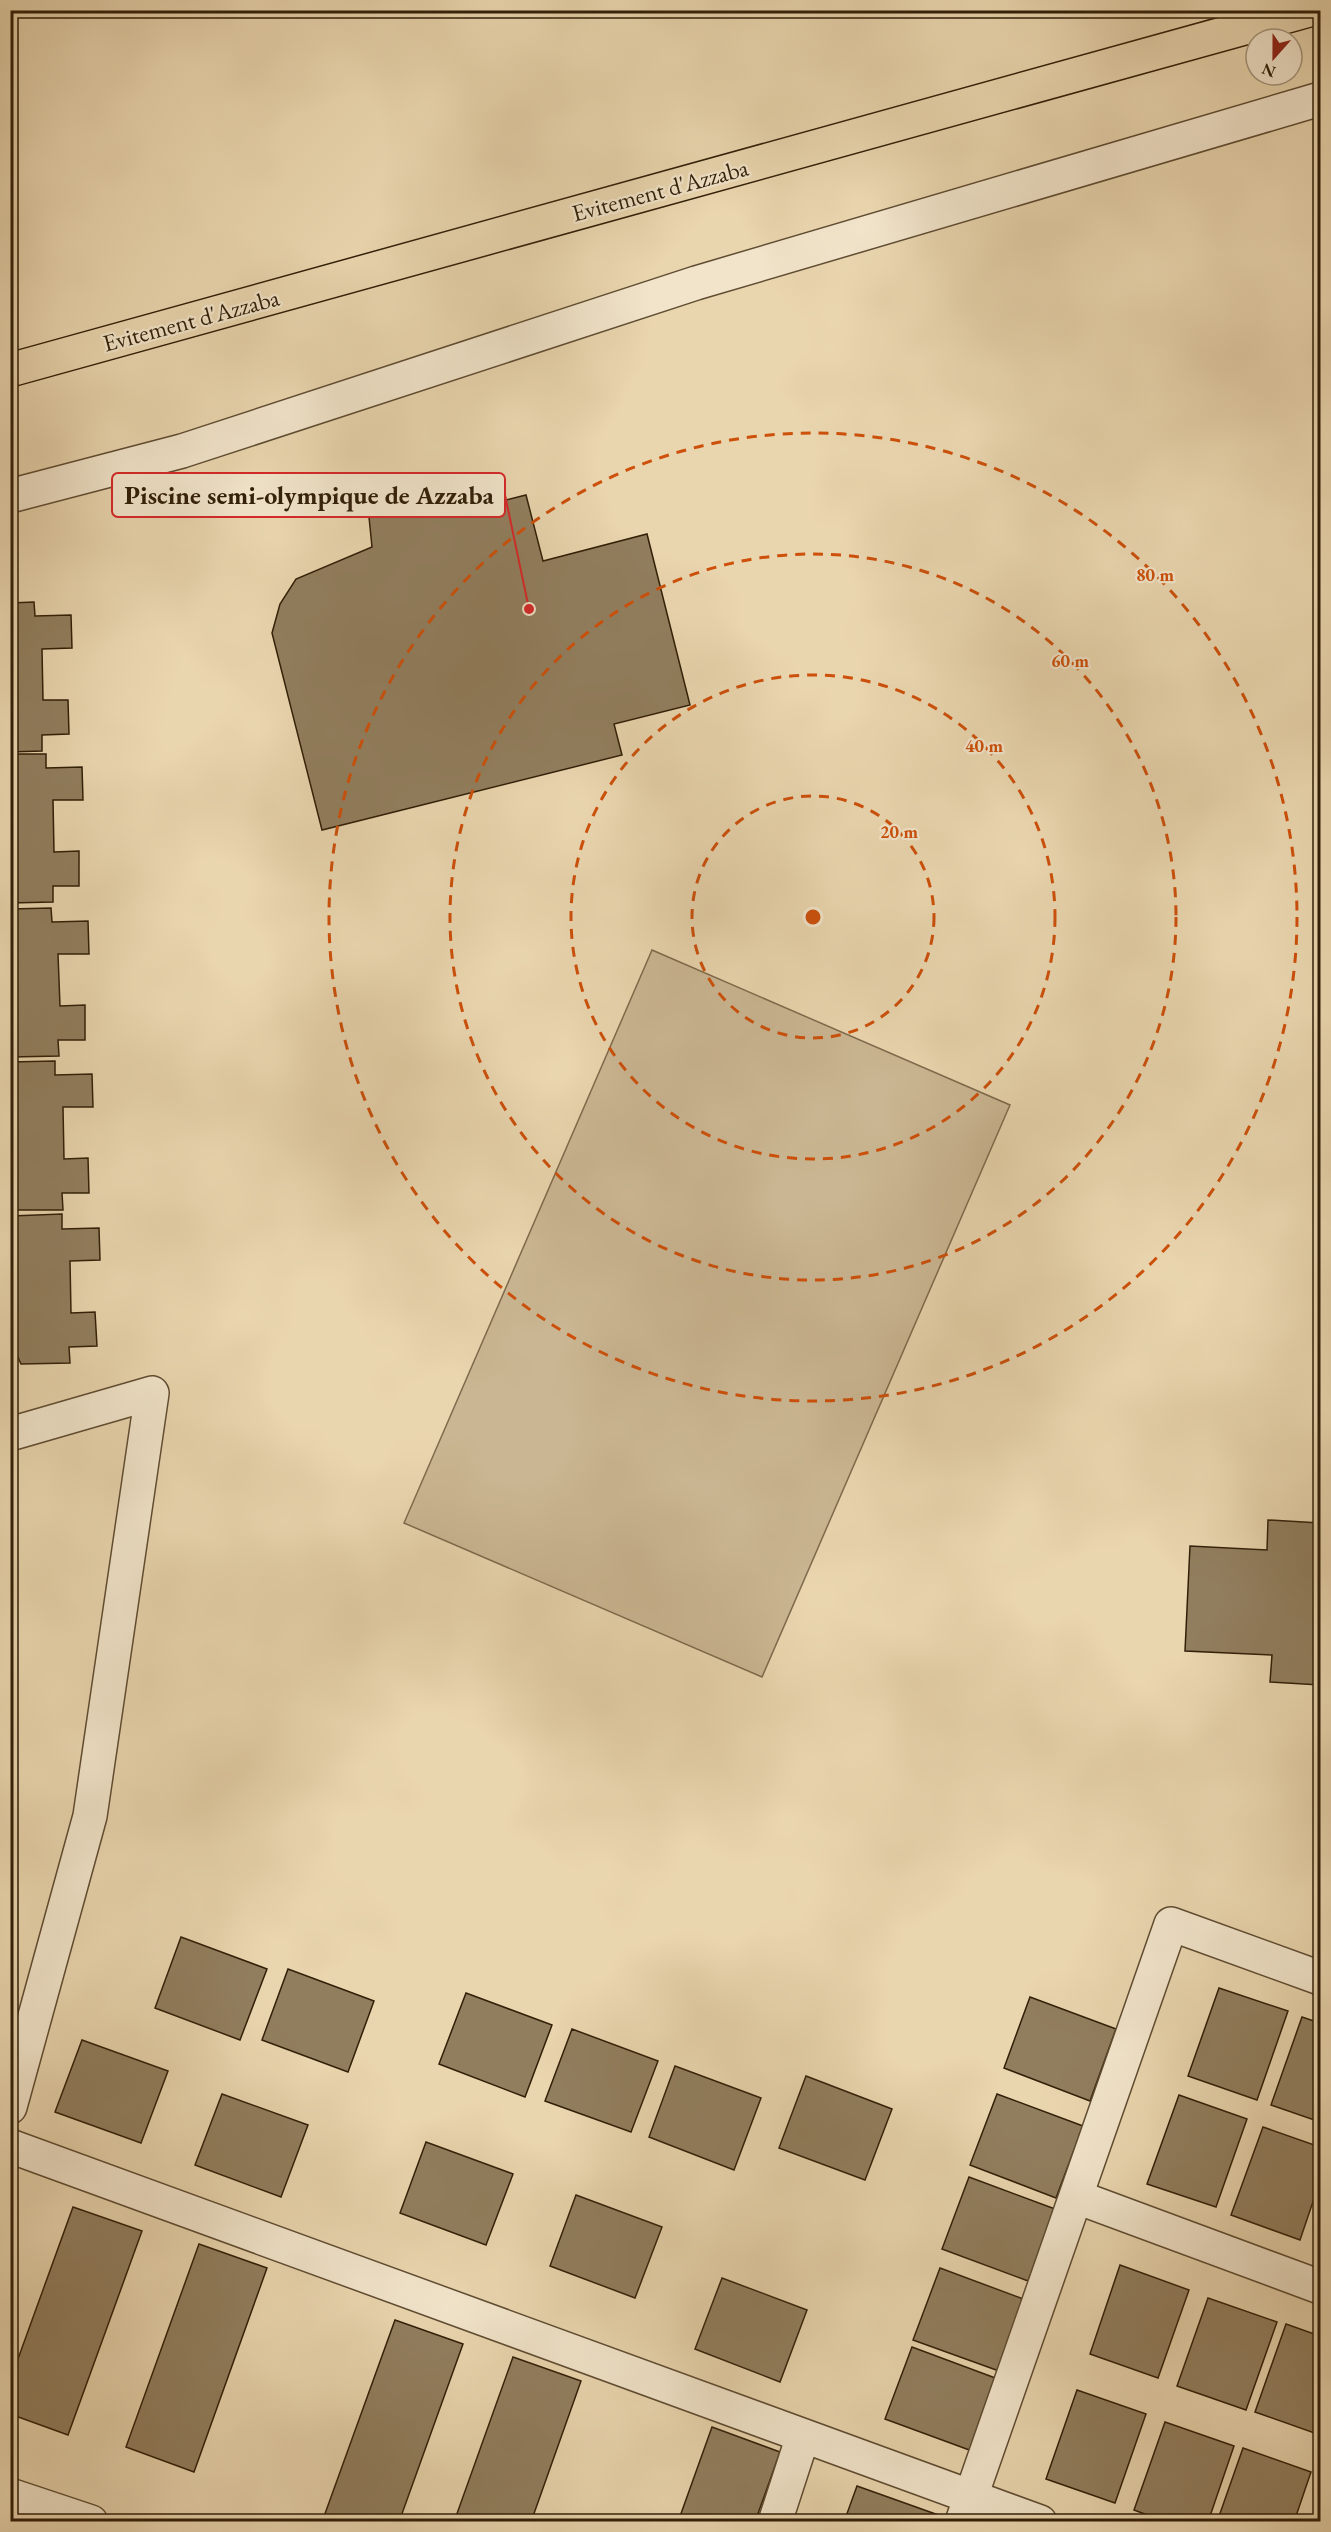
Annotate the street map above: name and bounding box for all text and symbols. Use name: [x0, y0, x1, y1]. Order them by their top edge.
north arrow: [1244, 27, 1304, 87]
text: N: [1259, 58, 1279, 83]
street label: Evitement d'Azzaba: [568, 151, 752, 228]
street label: Evitement d'Azzaba: [99, 281, 283, 358]
callout: Piscine semi-olympique de Azzaba: [112, 473, 505, 517]
text: Piscine semi-olympique de Azzaba: [124, 478, 494, 512]
text: 80 m: [1136, 563, 1174, 586]
text: 60 m: [1051, 649, 1089, 672]
text: 40 m: [965, 734, 1003, 757]
text: 20 m: [880, 820, 918, 843]
centre of rings: [803, 907, 823, 927]

